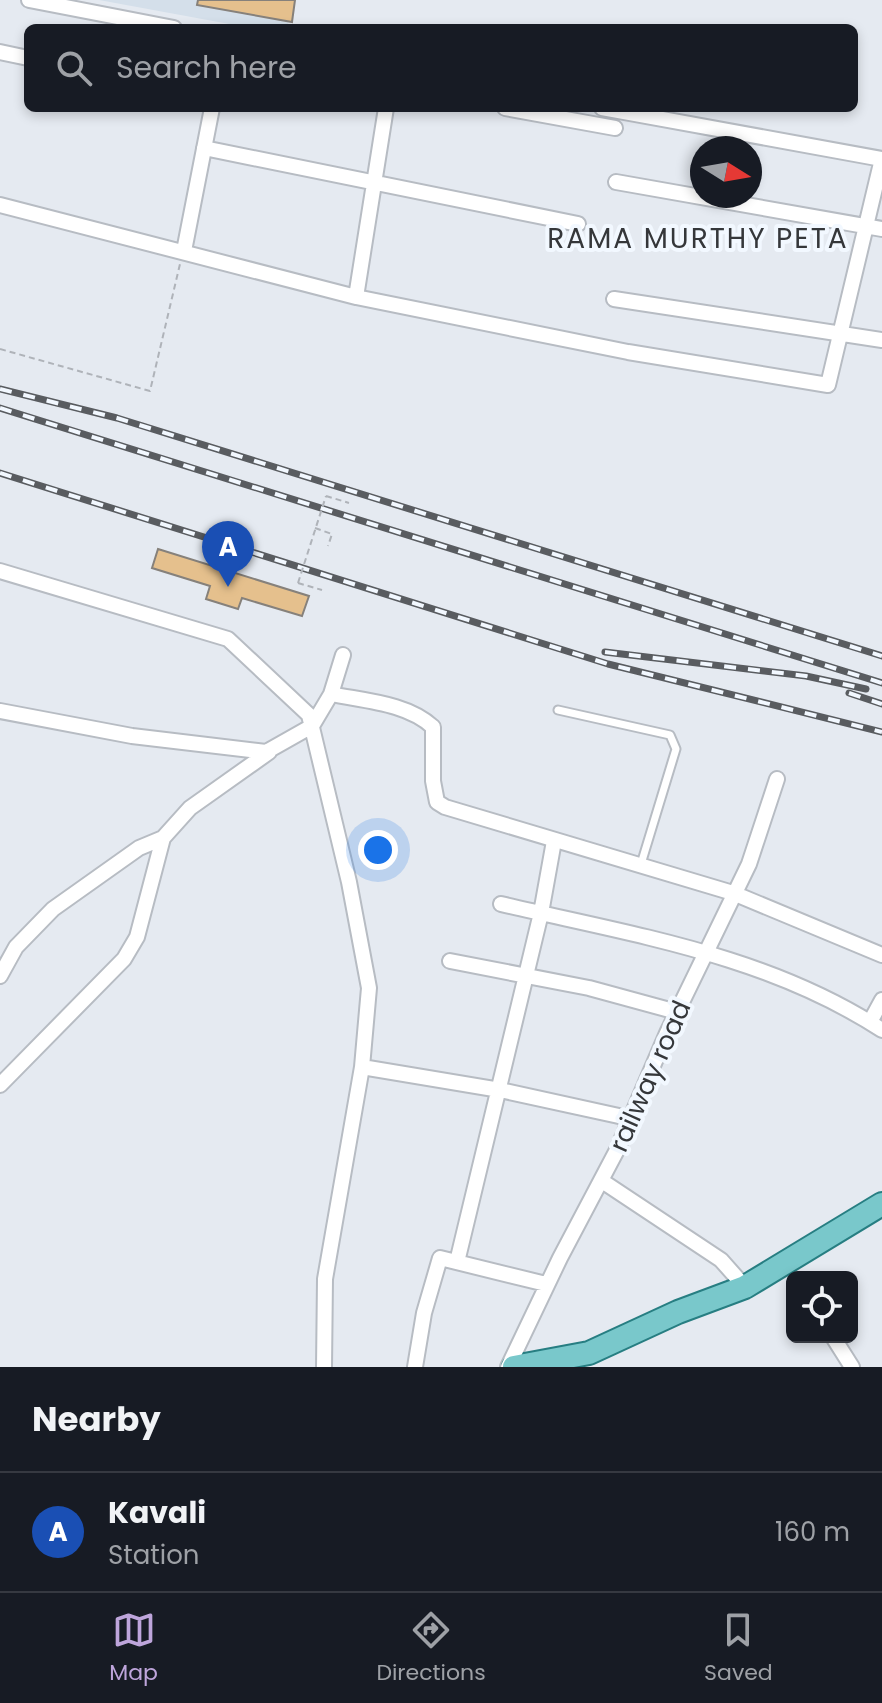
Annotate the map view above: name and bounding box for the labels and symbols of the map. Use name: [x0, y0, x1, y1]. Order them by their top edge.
north arrow: [690, 136, 762, 208]
district label: RAMA MURTHY PETA: [547, 219, 849, 258]
pin: A: [202, 521, 254, 587]
your location: [358, 830, 398, 870]
street label: railway road: [601, 995, 699, 1157]

